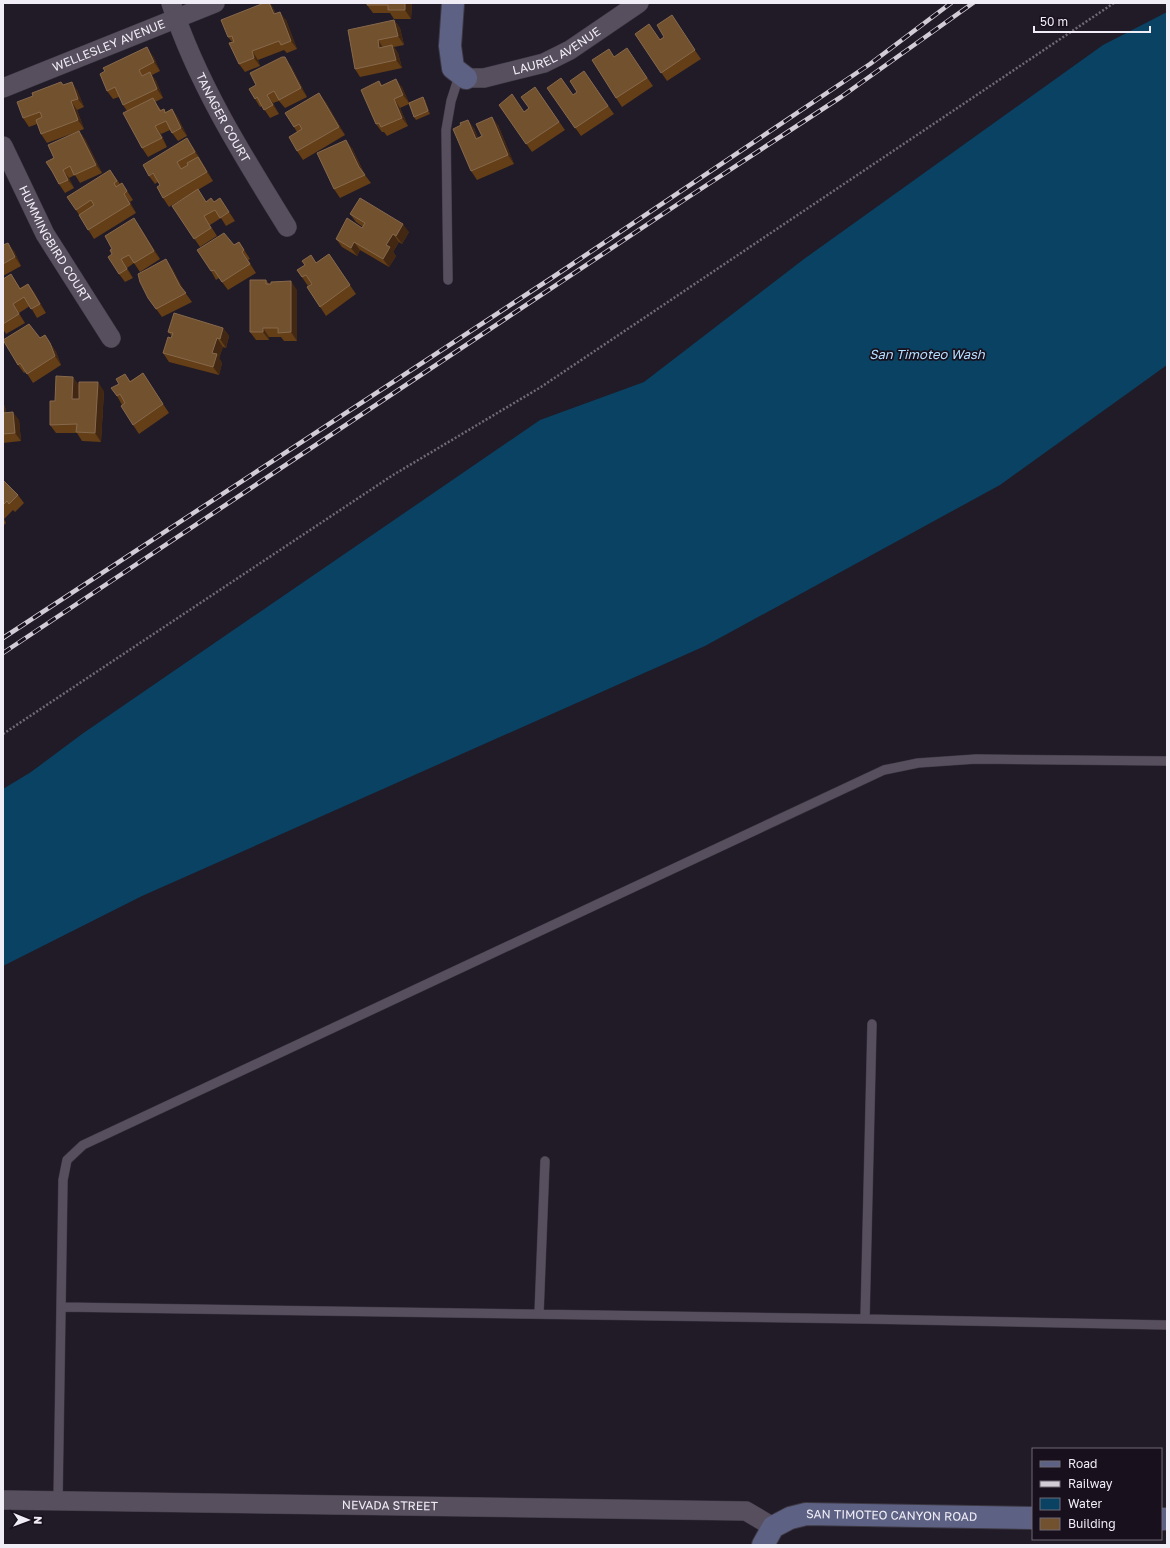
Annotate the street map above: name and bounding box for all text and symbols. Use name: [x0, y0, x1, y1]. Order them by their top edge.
scale bar: [1034, 8, 1150, 34]
text: 50 m: [1040, 14, 1068, 29]
street label: WELLESLEY AVENUE: [50, 16, 167, 74]
street label: LAUREL AVENUE: [511, 23, 603, 78]
street label: TANAGER COURT: [193, 70, 254, 165]
street label: HUMMINGBIRD COURT: [16, 183, 95, 306]
water label: San Timoteo Wash: [869, 346, 986, 362]
legend: [1032, 1448, 1162, 1540]
text: Road: [1068, 1456, 1097, 1471]
text: Railway: [1068, 1476, 1113, 1491]
text: Water: [1068, 1496, 1102, 1511]
street label: NEVADA STREET: [342, 1497, 439, 1513]
north arrow: [8, 1500, 48, 1540]
street label: SAN TIMOTEO CANYON ROAD: [806, 1506, 977, 1524]
text: N: [32, 1516, 45, 1524]
text: Building: [1068, 1516, 1116, 1531]

